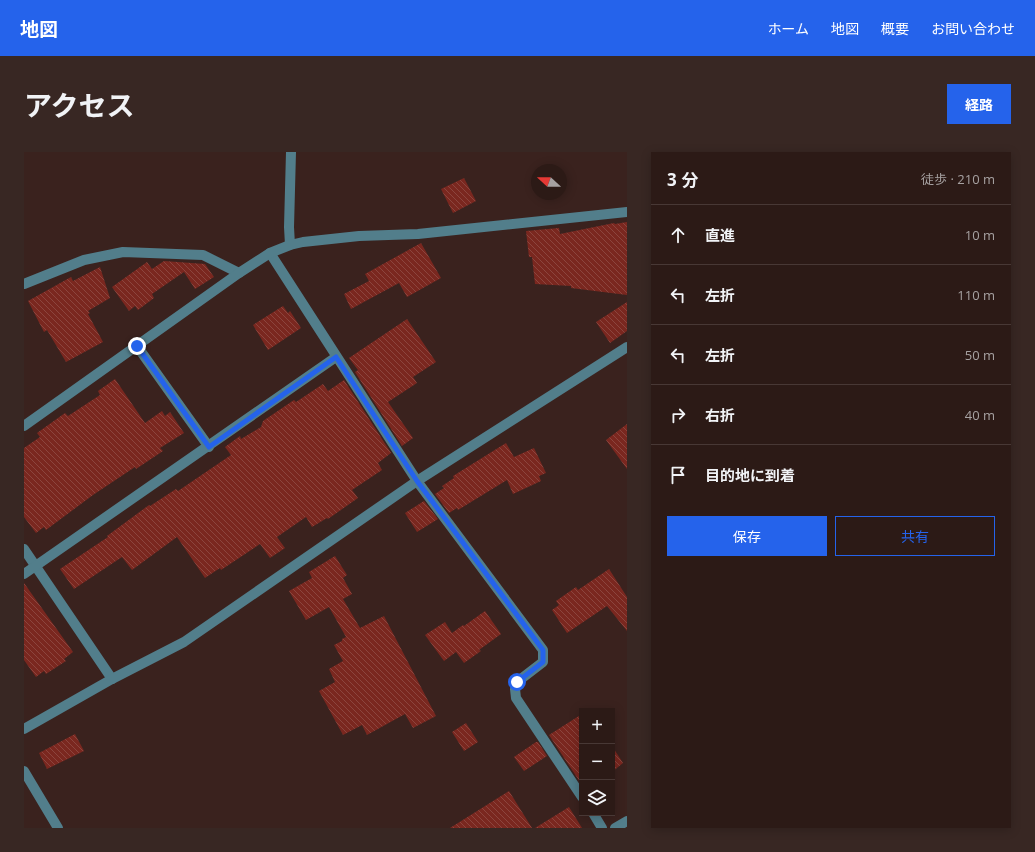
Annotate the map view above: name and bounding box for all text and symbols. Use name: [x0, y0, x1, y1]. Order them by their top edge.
text: 地図: [20, 16, 58, 42]
text: ホーム: [767, 19, 809, 38]
text: 地図: [831, 19, 859, 38]
text: 概要: [881, 19, 909, 38]
text: お問い合わせ: [931, 19, 1015, 38]
button: 経路: [947, 84, 1011, 124]
text: アクセス: [24, 86, 135, 124]
north arrow: [531, 164, 567, 200]
text: 3 分: [667, 168, 698, 191]
text: 徒歩 · 210 m: [921, 170, 995, 188]
icon: ahead: [667, 224, 689, 246]
text: 直進: [705, 225, 735, 245]
text: 10 m: [965, 226, 995, 244]
icon: left: [667, 284, 689, 306]
text: 左折: [705, 285, 735, 305]
text: 110 m: [957, 286, 995, 304]
route end: [128, 337, 146, 355]
icon: left: [667, 344, 689, 366]
text: 左折: [705, 345, 735, 365]
text: 50 m: [965, 346, 995, 364]
icon: right: [667, 404, 689, 426]
text: 右折: [705, 405, 735, 425]
text: 40 m: [965, 406, 995, 424]
icon: arrive: [667, 464, 689, 486]
text: 目的地に到着: [705, 465, 795, 485]
button: 保存: [667, 516, 827, 556]
button: 共有: [835, 516, 995, 556]
route start: [508, 673, 526, 691]
map controls: [579, 708, 615, 816]
button: +: [579, 708, 615, 744]
button: −: [579, 744, 615, 780]
button: layers: [579, 780, 615, 816]

